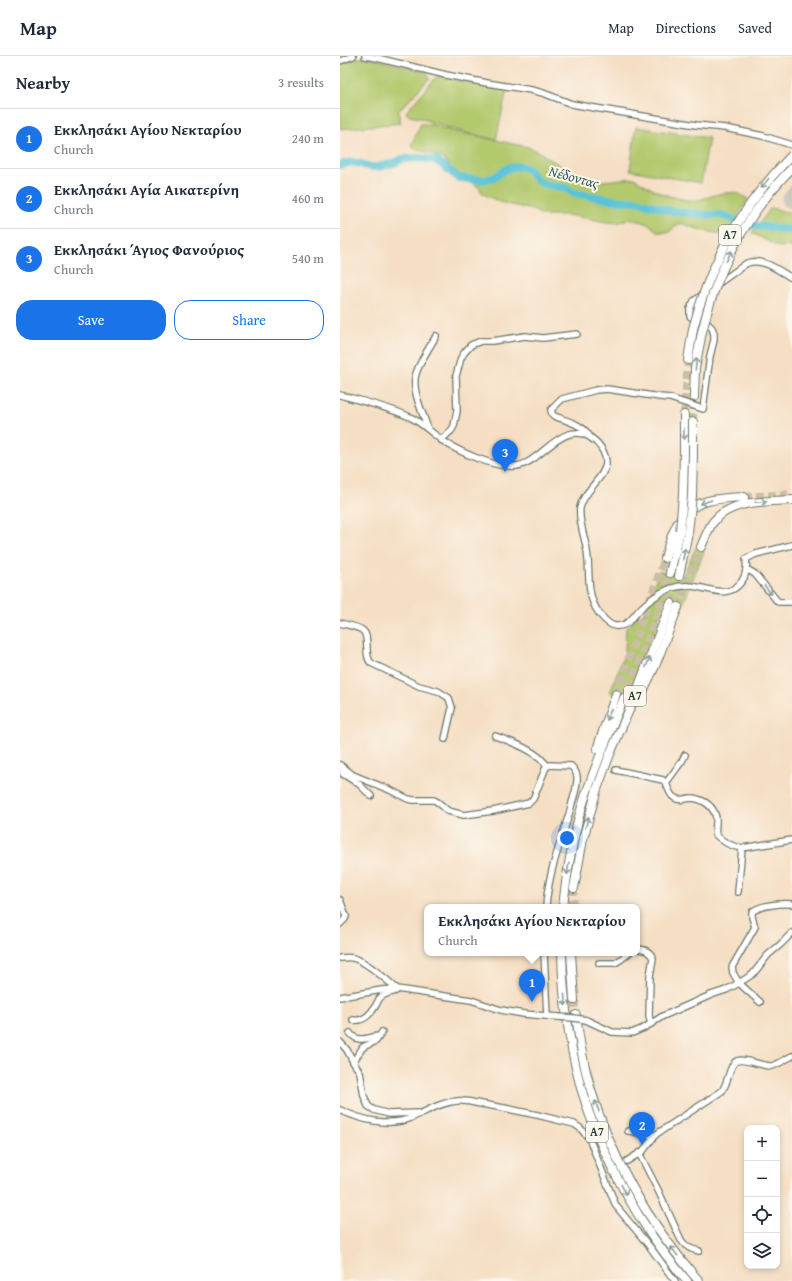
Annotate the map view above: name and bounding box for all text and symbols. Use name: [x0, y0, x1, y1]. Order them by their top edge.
text: Map: [20, 14, 57, 42]
text: Map: [608, 18, 634, 38]
text: Directions: [656, 18, 716, 38]
text: Saved: [738, 18, 772, 38]
text: Nearby: [16, 70, 70, 95]
text: 3 results: [278, 73, 324, 92]
text: Εκκλησάκι Αγίου Νεκταρίου: [54, 119, 242, 140]
text: 1: [26, 129, 32, 148]
text: 240 m: [292, 129, 324, 148]
text: Church: [54, 140, 93, 159]
water label: Νέδoντας: [547, 161, 602, 193]
one-way arrow: [761, 178, 770, 189]
text: Εκκλησάκι Αγία Αικατερίνη: [54, 179, 239, 200]
text: 2: [26, 189, 32, 208]
text: 460 m: [292, 189, 324, 208]
text: Church: [54, 200, 93, 219]
road number: Α7: [719, 225, 741, 245]
text: Εκκλησάκι Άγιος Φανούριος: [54, 239, 244, 260]
text: 3: [26, 249, 32, 268]
text: 540 m: [292, 249, 324, 268]
one-way arrow: [726, 250, 733, 262]
text: Church: [54, 260, 93, 279]
button: Save: [16, 300, 166, 340]
button: Share: [174, 300, 324, 340]
one-way arrow: [692, 358, 700, 371]
one-way arrow: [680, 427, 688, 440]
pin: 3: [492, 439, 518, 472]
one-way arrow: [754, 498, 767, 506]
one-way arrow: [700, 499, 713, 506]
one-way arrow: [681, 548, 689, 561]
one-way arrow: [763, 585, 772, 596]
one-way arrow: [645, 657, 653, 669]
road number: Α7: [624, 686, 646, 706]
one-way arrow: [604, 708, 612, 720]
one-way arrow: [584, 816, 591, 829]
your location: [557, 828, 577, 848]
one-way arrow: [564, 862, 572, 875]
popup: [424, 904, 640, 956]
text: Εκκλησάκι Αγίου Νεκταρίου: [438, 910, 626, 931]
text: Church: [438, 931, 478, 950]
pin: 1: [519, 969, 545, 1002]
one-way arrow: [561, 993, 569, 1006]
one-way arrow: [592, 1100, 600, 1112]
pin: 2: [629, 1112, 655, 1145]
road number: Α7: [586, 1122, 608, 1142]
map controls: [744, 1125, 780, 1269]
button: +: [744, 1125, 780, 1161]
button: −: [744, 1161, 780, 1197]
one-way arrow: [620, 1183, 628, 1195]
button: locate: [744, 1197, 780, 1233]
button: layers: [744, 1233, 780, 1269]
one-way arrow: [670, 1245, 679, 1256]

